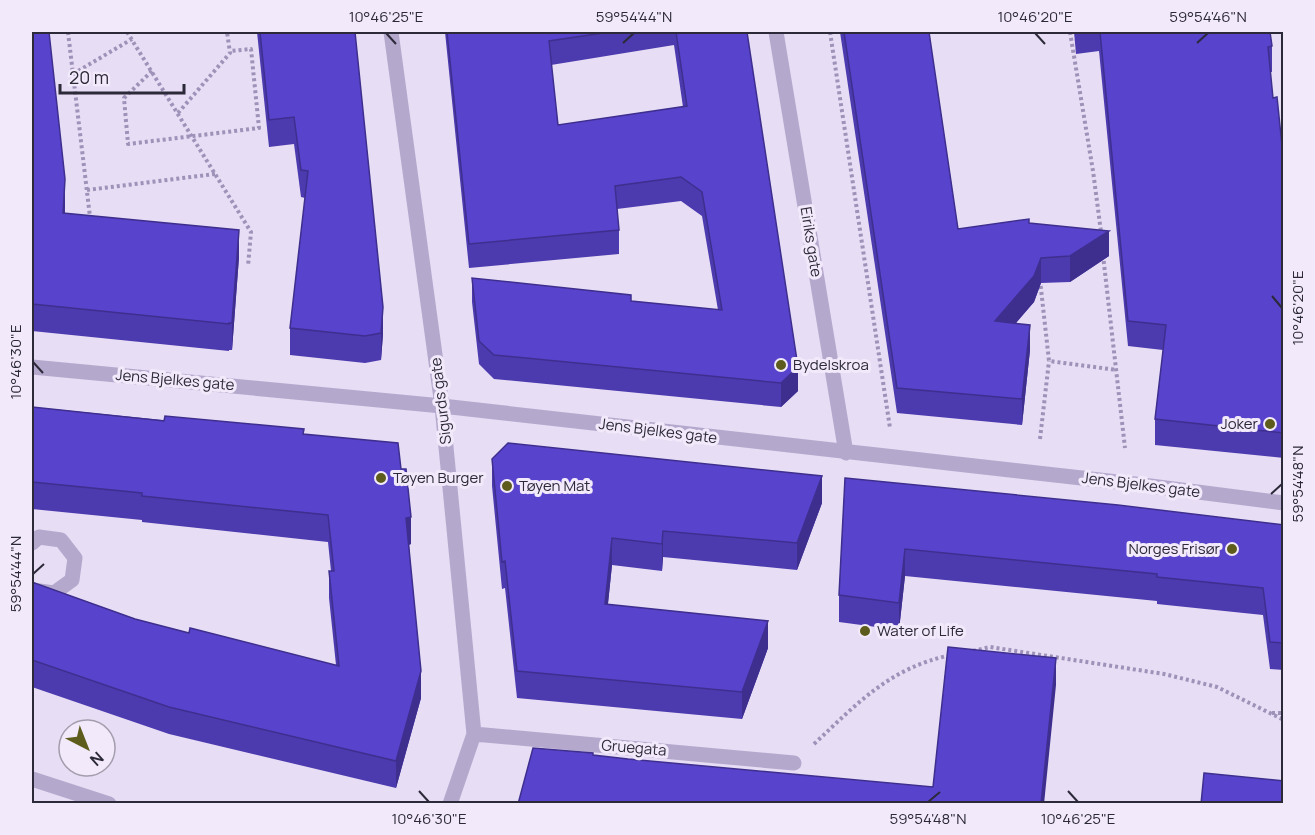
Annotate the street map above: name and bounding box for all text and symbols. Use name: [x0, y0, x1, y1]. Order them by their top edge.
text: 10°46'25"E: [349, 6, 423, 27]
text: 59°54'44"N: [596, 6, 672, 27]
text: 10°46'20"E: [997, 6, 1073, 27]
text: 59°54'46"N: [1169, 6, 1247, 27]
scale bar: [60, 57, 184, 95]
text: 20 m: [69, 65, 109, 89]
street label: Eiriks gate: [796, 205, 827, 279]
text: 10°46'20"E: [1287, 270, 1308, 346]
text: 10°46'30"E: [5, 325, 26, 399]
place label: Bydelskroa: [793, 354, 869, 375]
street label: Sigurds gate: [425, 356, 456, 446]
marker: Bydelskroa: [774, 358, 788, 372]
street label: Jens Bjelkes gate: [115, 364, 236, 395]
street label: Jens Bjelkes gate: [598, 413, 719, 448]
place label: Joker: [1221, 413, 1259, 434]
marker: Joker: [1263, 417, 1277, 431]
text: 59°54'48"N: [1287, 446, 1308, 522]
place label: Tøyen Burger: [393, 467, 484, 488]
street label: Jens Bjelkes gate: [1081, 467, 1202, 502]
marker: Tøyen Burger: [374, 471, 388, 485]
place label: Tøyen Mat: [519, 475, 590, 496]
marker: Tøyen Mat: [500, 479, 514, 493]
text: 59°54'44"N: [5, 536, 26, 612]
place label: Norges Frisør: [1129, 538, 1221, 559]
marker: Norges Frisør: [1225, 542, 1239, 556]
place label: Water of Life: [877, 620, 964, 641]
marker: Water of Life: [858, 624, 872, 638]
north arrow: [57, 718, 117, 778]
street label: Gruegata: [601, 734, 667, 761]
text: N: [85, 747, 109, 771]
text: 10°46'30"E: [392, 808, 466, 829]
text: 59°54'48"N: [890, 808, 966, 829]
text: 10°46'25"E: [1041, 808, 1115, 829]

